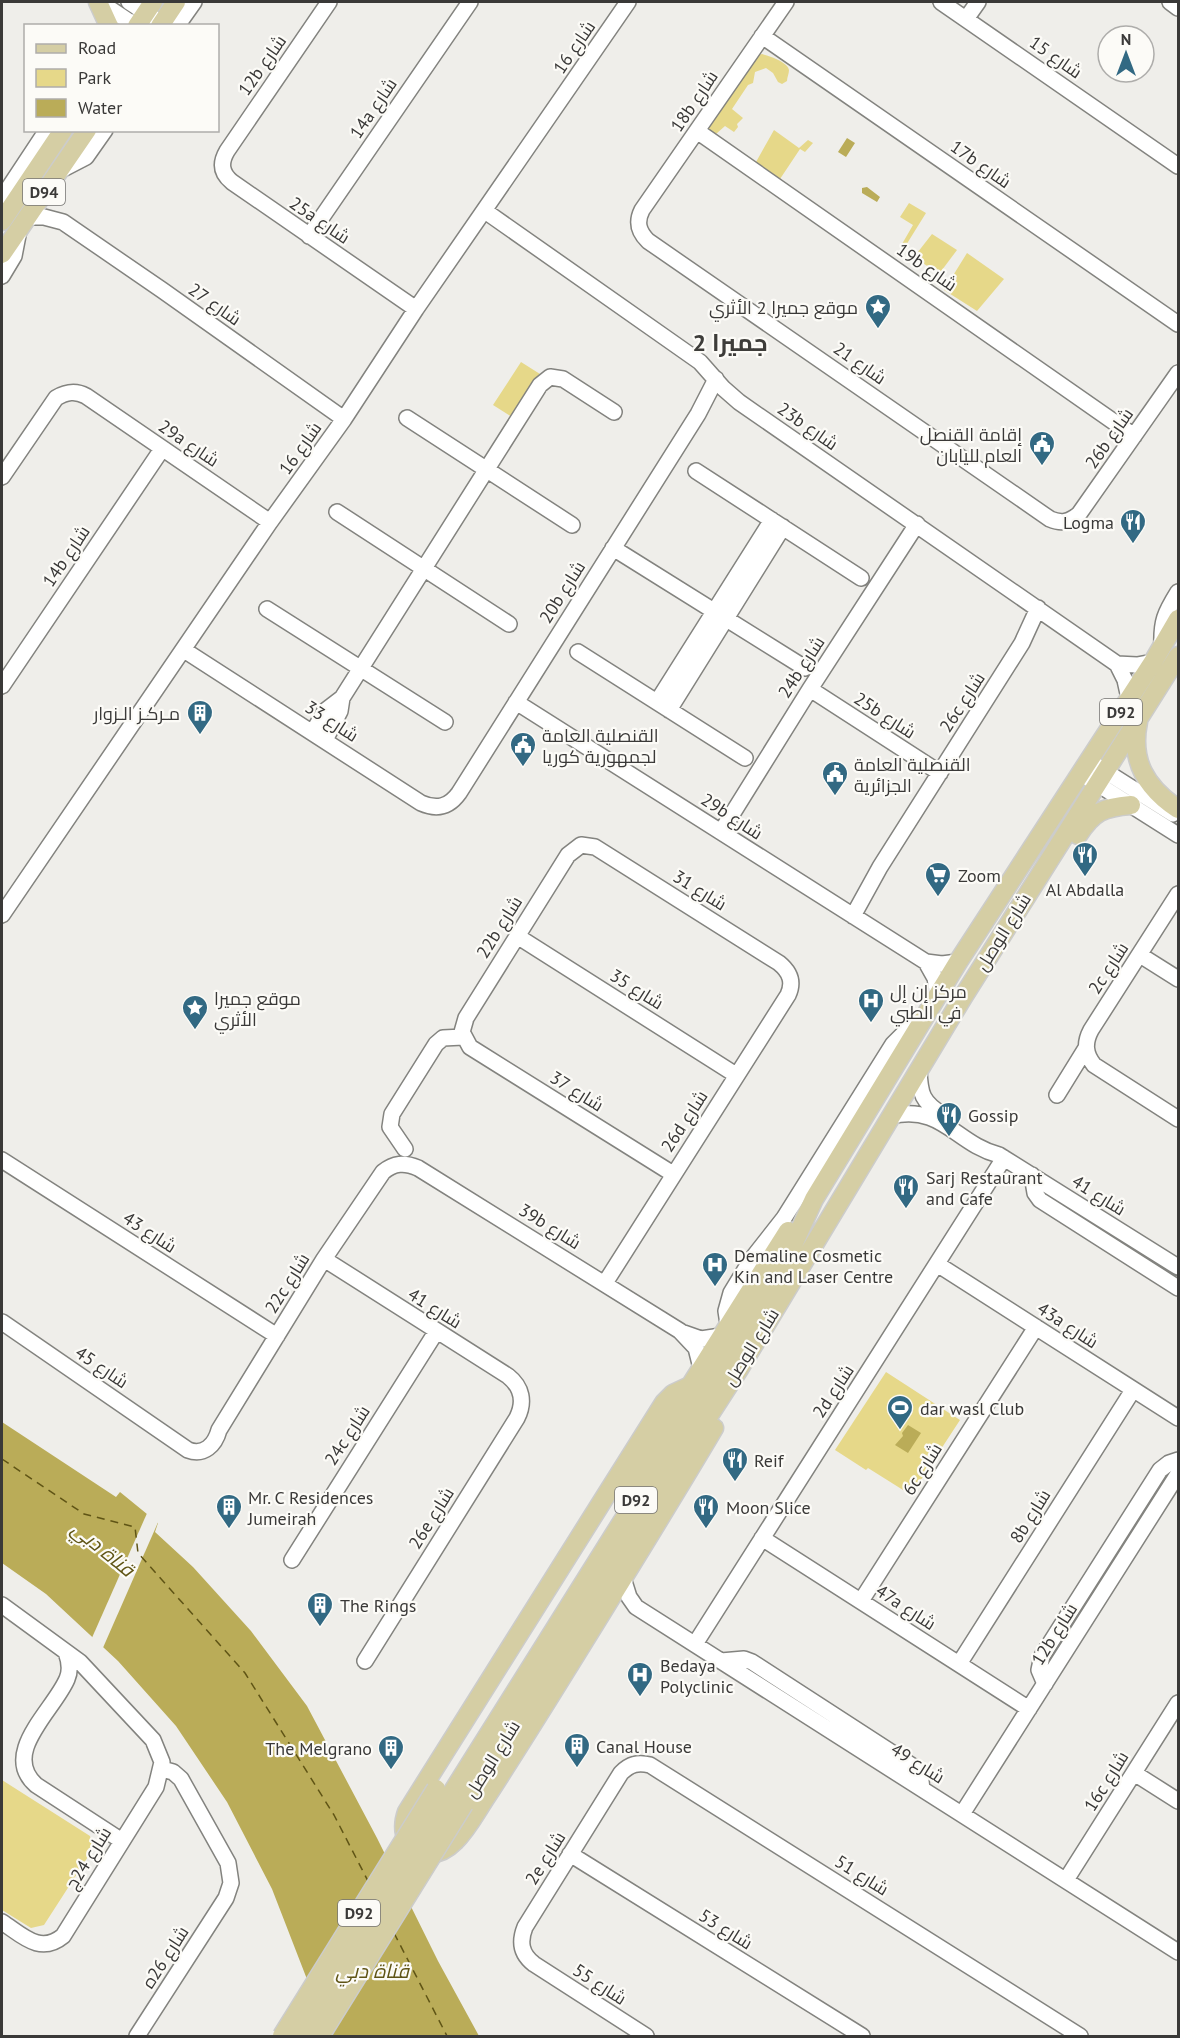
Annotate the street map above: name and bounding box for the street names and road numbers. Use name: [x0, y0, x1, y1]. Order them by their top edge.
street label: شارع 16: [548, 16, 601, 79]
street label: 12b شارع: [233, 30, 292, 100]
street label: شارع 15: [1025, 31, 1087, 84]
street label: 18b شارع: [665, 66, 724, 137]
street label: 14a شارع: [344, 73, 402, 143]
street label: 17b شارع: [946, 135, 1016, 194]
road number: D94: [23, 179, 65, 205]
street label: 25a شارع: [285, 191, 355, 249]
street label: 19b شارع: [892, 238, 962, 297]
street label: شارع 27: [184, 278, 246, 331]
street label: شارع 21: [829, 337, 891, 390]
street label: 23b شارع: [773, 397, 843, 456]
street label: 26b شارع: [1080, 403, 1139, 473]
street label: 29a شارع: [154, 414, 224, 472]
street label: شارع 16: [274, 417, 327, 479]
street label: 14b شارع: [37, 521, 96, 592]
street label: 20b شارع: [534, 557, 591, 628]
street label: 24b شارع: [773, 632, 830, 703]
street label: 26c شارع: [934, 668, 991, 737]
street label: 25b شارع: [849, 687, 920, 744]
street label: شارع 33: [300, 695, 363, 748]
road number: D92: [1100, 699, 1142, 725]
street label: 29b شارع: [696, 788, 767, 845]
street label: شارع 31: [668, 865, 731, 916]
street label: شارع الوصل: [970, 889, 1037, 976]
street label: 22b شارع: [471, 892, 528, 963]
street label: 2c شارع: [1083, 938, 1134, 999]
street label: شارع 35: [605, 964, 668, 1015]
street label: شارع 37: [545, 1066, 608, 1117]
street label: 26d شارع: [656, 1086, 713, 1157]
street label: شارع 41: [1067, 1170, 1130, 1221]
street label: 39b شارع: [514, 1198, 585, 1255]
street label: شارع 43: [118, 1206, 181, 1259]
street label: 22c شارع: [259, 1248, 315, 1318]
street label: شارع 41: [403, 1283, 466, 1334]
street label: 43a شارع: [1033, 1297, 1103, 1354]
street label: شارع الوصل: [718, 1304, 785, 1391]
street label: شارع 45: [70, 1341, 133, 1394]
street label: 2d شارع: [807, 1360, 860, 1423]
street label: 24c شارع: [319, 1401, 376, 1470]
street label: 6c شارع: [897, 1439, 948, 1500]
street label: 26e شارع: [403, 1483, 460, 1554]
street label: 8b شارع: [1005, 1485, 1056, 1548]
road number: D92: [615, 1487, 657, 1513]
street label: 47a شارع: [871, 1579, 941, 1636]
street label: 12b شارع: [1026, 1599, 1083, 1670]
street label: شارع الوصل: [459, 1716, 526, 1803]
street label: شارع 49: [886, 1738, 949, 1789]
street label: 16c شارع: [1078, 1746, 1134, 1816]
street label: شارع 24ج: [60, 1822, 117, 1894]
street label: 2e شارع: [520, 1827, 571, 1889]
street label: شارع 51: [830, 1850, 893, 1901]
road number: D92: [338, 1900, 380, 1926]
street label: شارع 53: [694, 1904, 757, 1955]
street label: شارع 26ه: [136, 1921, 194, 1993]
street label: شارع 55: [568, 1958, 631, 2011]

